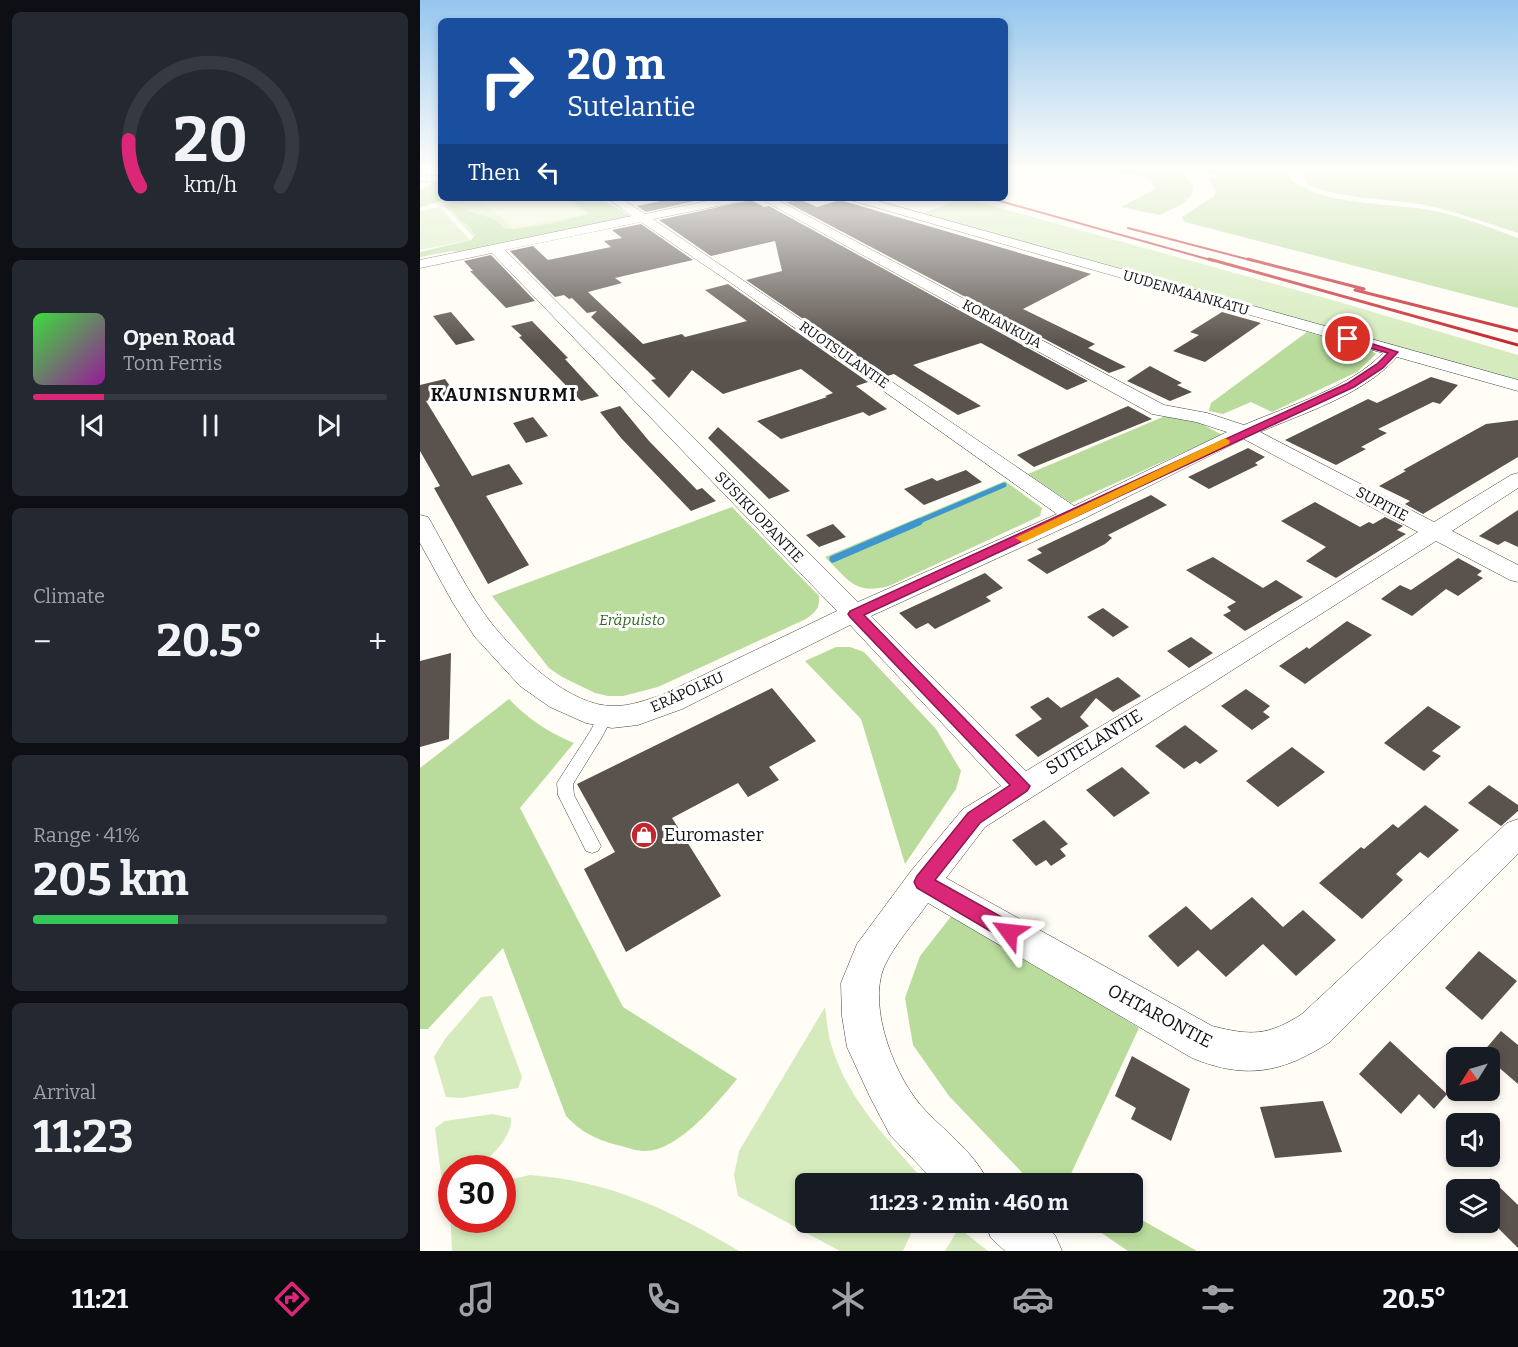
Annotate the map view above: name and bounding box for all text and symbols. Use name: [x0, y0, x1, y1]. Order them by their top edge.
text: 20 m: [567, 40, 665, 90]
icon: right: [468, 42, 546, 120]
text: Sutelantie: [567, 91, 696, 123]
text: 20: [173, 103, 247, 178]
icon: left: [532, 156, 565, 189]
text: Then: [468, 159, 520, 186]
text: km/h: [183, 172, 237, 198]
street label: UUDENMAANKATU: [1121, 267, 1251, 319]
street label: KORIANKUJA: [959, 296, 1045, 352]
pin: [1322, 313, 1373, 364]
street label: RUOTSULANTIE: [796, 318, 892, 392]
icon: arrive: [1331, 322, 1364, 355]
text: Open Road: [123, 324, 235, 351]
text: Tom Ferris: [123, 351, 222, 375]
district label: KAUNISNURMI: [431, 384, 577, 406]
icon: previous: [76, 409, 109, 442]
icon: pause: [194, 409, 227, 442]
icon: next: [312, 409, 345, 442]
street label: SUSIKUOPANTIE: [711, 468, 807, 566]
street label: SUPITIE: [1353, 483, 1411, 525]
text: Climate: [33, 584, 105, 608]
park label: Eräpuisto: [599, 611, 665, 629]
text: 20.5°: [157, 614, 263, 668]
text: −: [33, 622, 51, 662]
text: +: [368, 622, 387, 662]
street label: ERÄPOLKU: [647, 668, 727, 716]
street label: SUTELANTIE: [1042, 705, 1146, 779]
shop icon: Euromaster: [629, 820, 659, 850]
text: Range · 41%: [33, 823, 140, 847]
place label: Euromaster: [664, 824, 764, 846]
text: 205 km: [33, 853, 189, 907]
position arrow: [977, 900, 1041, 964]
street label: OHTARONTIE: [1104, 979, 1216, 1053]
north arrow: [1446, 1047, 1500, 1101]
map controls: [1446, 1047, 1500, 1233]
text: Arrival: [33, 1080, 96, 1104]
text: 11:23: [33, 1110, 134, 1164]
button: sound: [1446, 1113, 1500, 1167]
speed limit sign: 30: [438, 1155, 516, 1233]
button: layers: [1446, 1179, 1500, 1233]
text: 11:23 · 2 min · 460 m: [869, 1189, 1069, 1216]
icon: directions: [271, 1278, 313, 1320]
icon: music: [456, 1278, 498, 1320]
icon: phone: [642, 1278, 684, 1320]
icon: climate: [827, 1278, 869, 1320]
icon: car: [1012, 1278, 1054, 1320]
icon: filters: [1197, 1278, 1239, 1320]
text: 11:21: [72, 1283, 128, 1315]
text: 20.5°: [1383, 1283, 1446, 1315]

